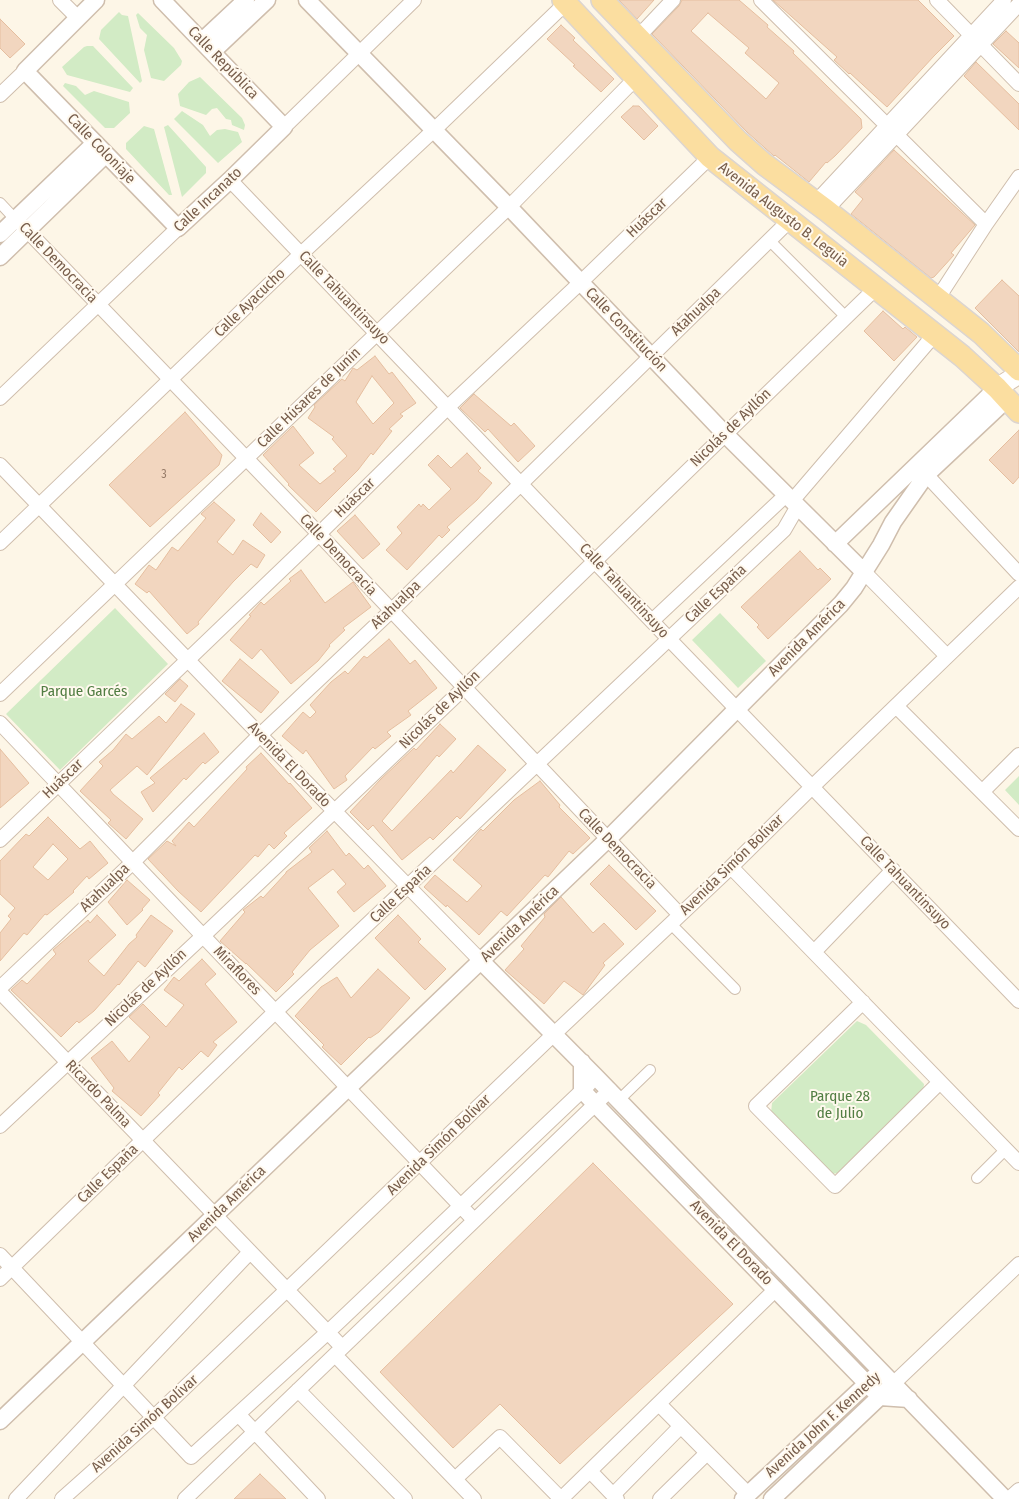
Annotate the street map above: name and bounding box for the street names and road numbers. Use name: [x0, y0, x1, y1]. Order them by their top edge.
street label: Calle República: [184, 23, 262, 103]
street label: Calle Coloniaje: [63, 110, 139, 188]
street label: Avenida Augusto B. Leguia: [714, 159, 852, 271]
street label: Calle Incanato: [170, 164, 246, 236]
street label: Huáscar: [623, 194, 671, 242]
street label: Calle Democracia: [15, 219, 101, 307]
street label: Calle Tahuantinsuyo: [295, 247, 393, 349]
street label: Calle Ayacucho: [211, 265, 289, 341]
street label: Calle Constitución: [581, 284, 671, 376]
street label: Atahualpa: [667, 284, 725, 340]
street label: Calle Húsares de Junín: [254, 344, 364, 452]
street label: Nicolás de Ayllón: [687, 385, 775, 471]
street label: Huáscar: [331, 474, 379, 522]
street label: Calle Democracia: [296, 510, 380, 600]
street label: Calle Tahuantinsuyo: [575, 540, 673, 642]
street label: Calle España: [682, 561, 750, 627]
street label: Atahualpa: [367, 577, 425, 633]
street label: Avenida América: [765, 596, 849, 680]
street label: Nicolás de Ayllón: [396, 667, 484, 753]
street label: Avenida El Dorado: [244, 719, 334, 811]
street label: Huáscar: [39, 755, 87, 803]
street label: Calle Democracia: [574, 805, 660, 893]
street label: Avenida Simón Bolívar: [676, 811, 788, 919]
street label: Calle Tahuantinsuyo: [856, 832, 954, 934]
street label: Atahualpa: [76, 860, 134, 916]
street label: Calle España: [367, 861, 435, 927]
street label: Avenida América: [477, 882, 563, 966]
street label: Miraflores: [209, 943, 265, 999]
street label: Nicolás de Ayllón: [101, 946, 191, 1030]
street label: Ricardo Palma: [61, 1056, 135, 1132]
street label: Avenida Simón Bolívar: [383, 1091, 495, 1199]
street label: Calle España: [74, 1141, 142, 1207]
street label: Avenida América: [184, 1162, 270, 1246]
street label: Avenida El Dorado: [686, 1197, 776, 1289]
street label: Avenida John F. Kennedy: [762, 1368, 884, 1482]
street label: Avenida Simón Bolívar: [88, 1371, 202, 1477]

